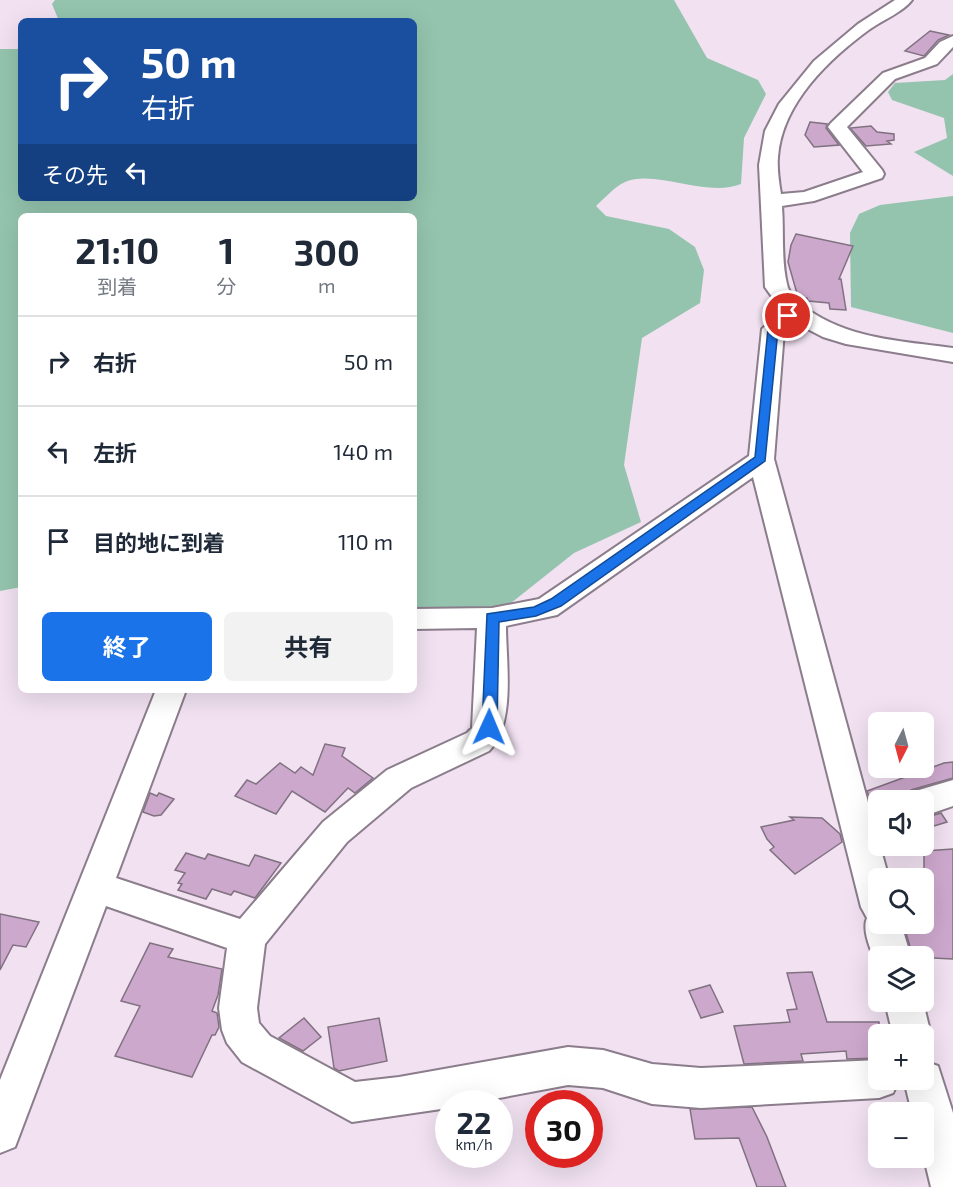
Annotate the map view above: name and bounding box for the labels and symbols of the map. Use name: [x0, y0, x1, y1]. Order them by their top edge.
pin: [762, 290, 813, 341]
position arrow: [457, 695, 521, 759]
north arrow: [868, 712, 934, 778]
speed limit sign: 30: [525, 1090, 603, 1168]

